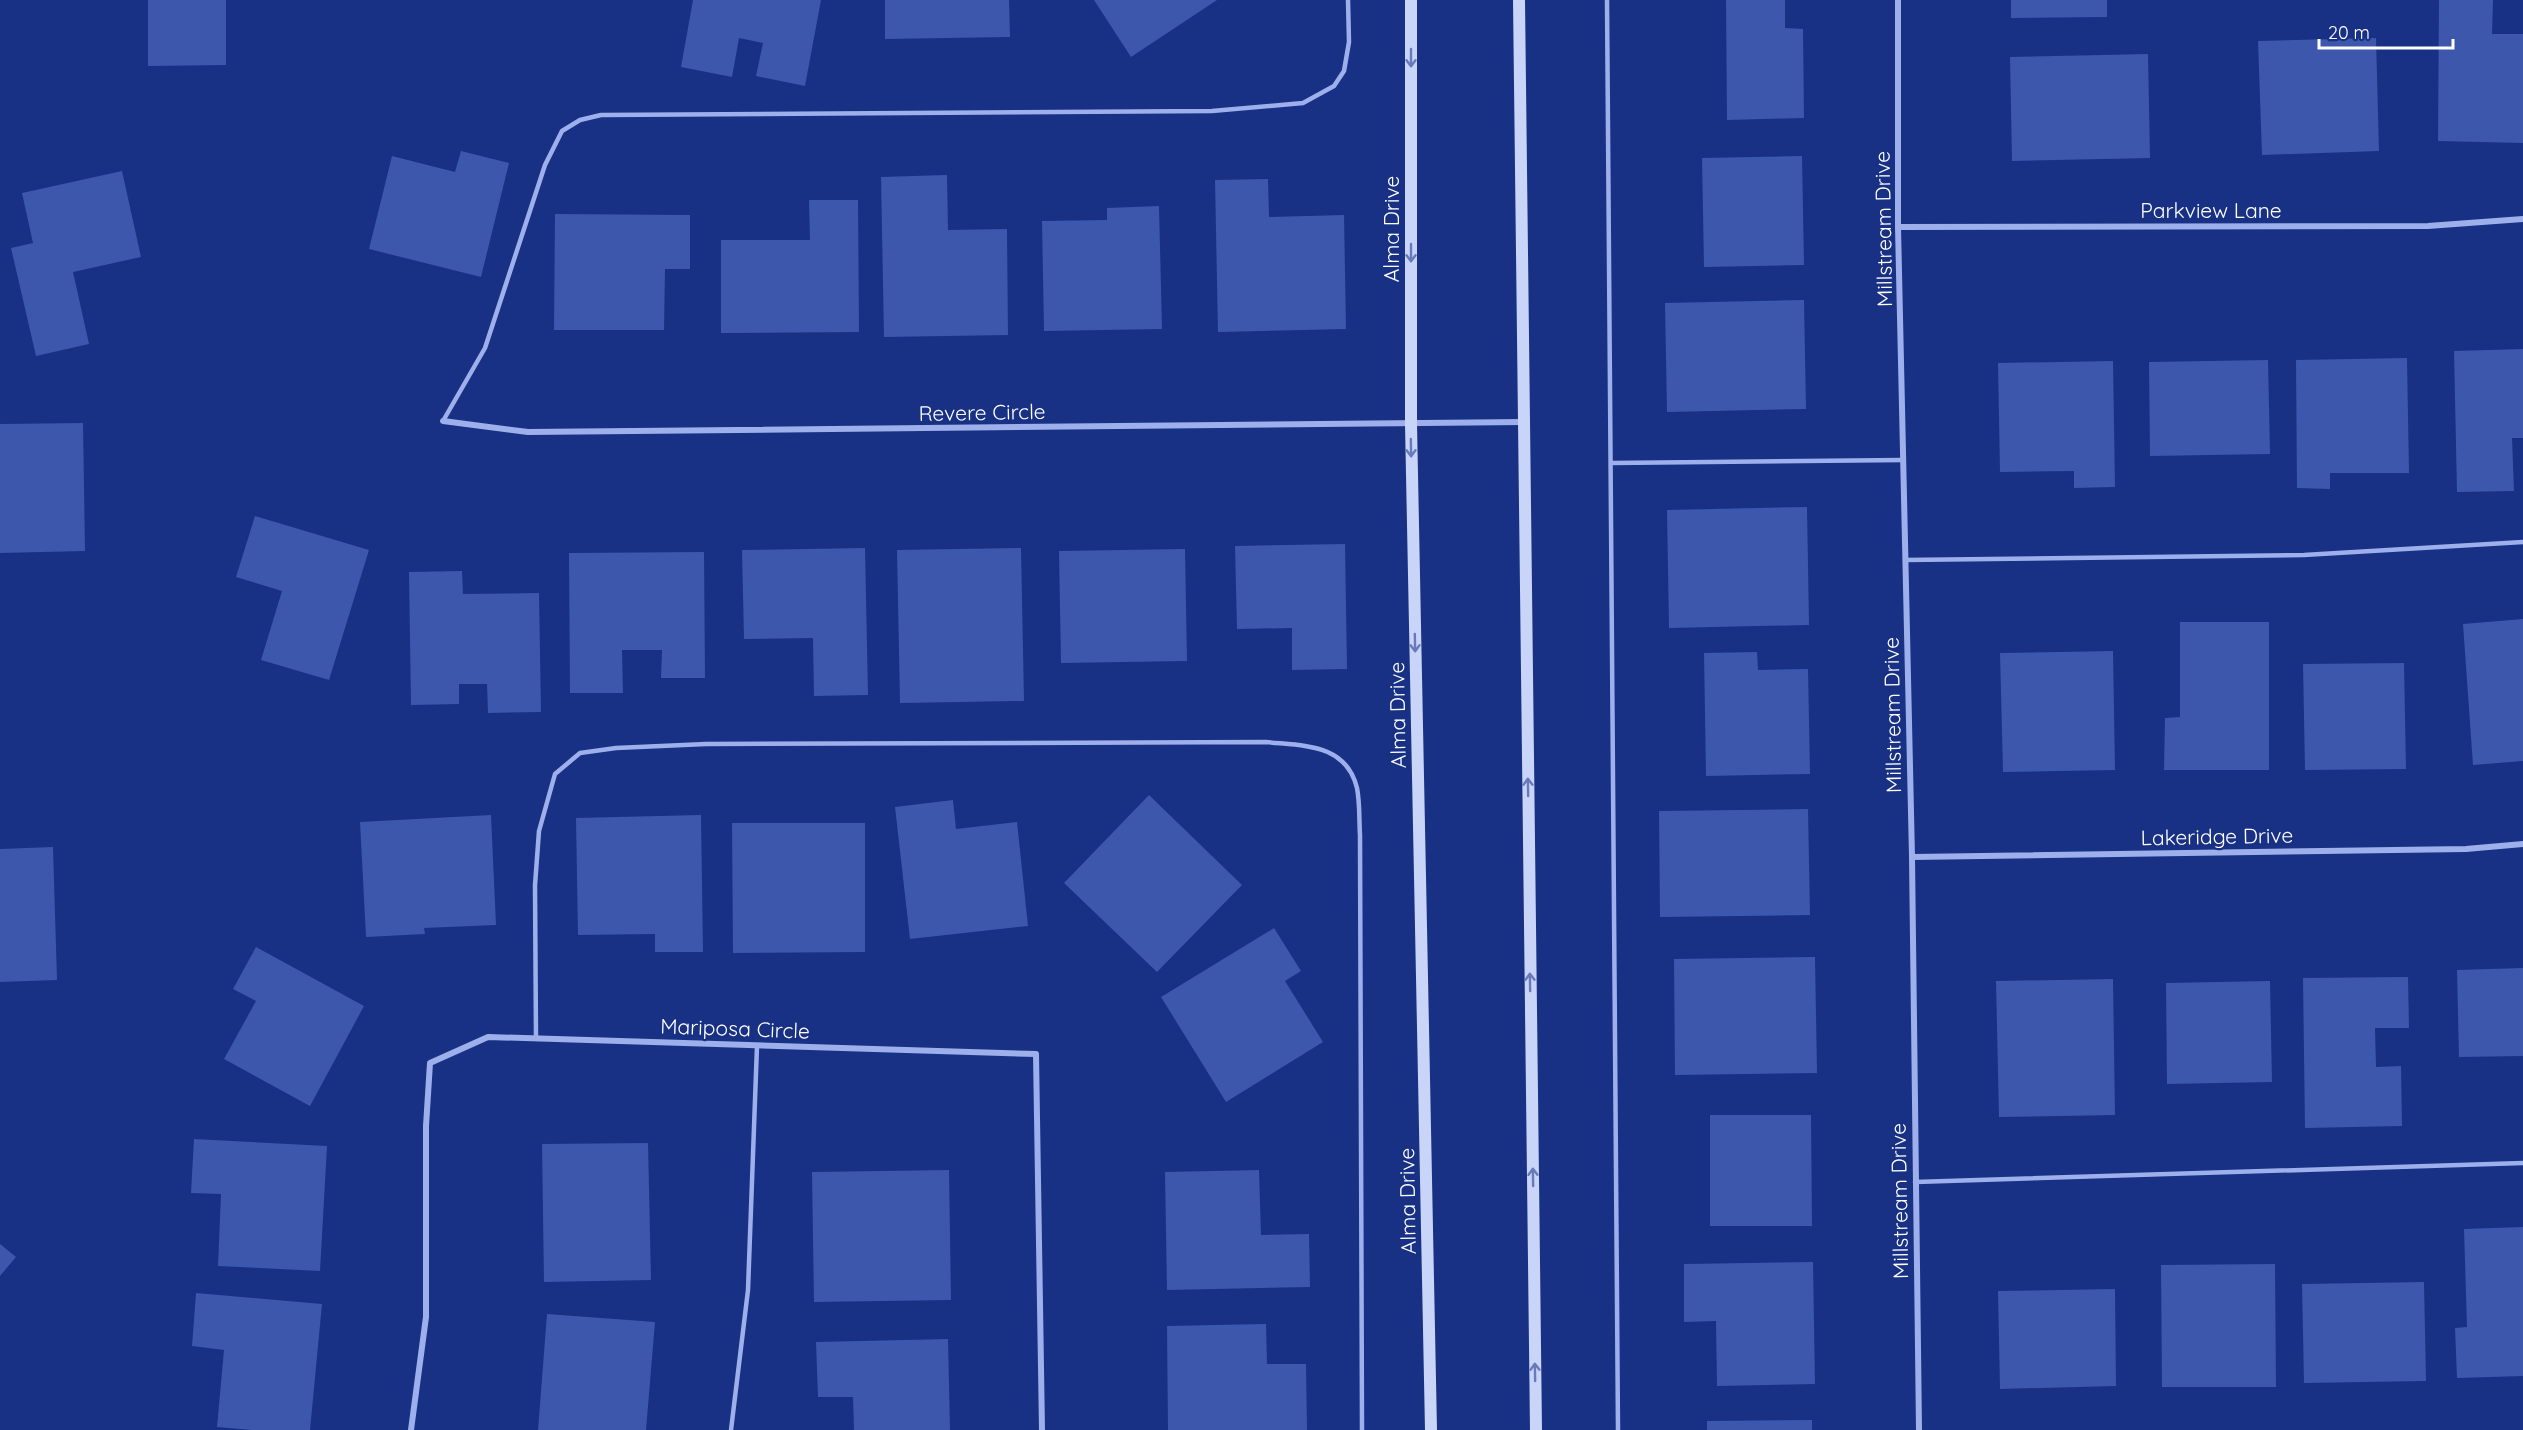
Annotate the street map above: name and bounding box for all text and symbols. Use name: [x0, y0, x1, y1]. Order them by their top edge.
scale bar: [2319, 12, 2452, 50]
text: 20 m: [2328, 21, 2370, 44]
one-way arrow: [1405, 48, 1417, 68]
street label: Millstream Drive: [1869, 151, 1897, 307]
street label: Alma Drive: [1378, 176, 1404, 282]
street label: Parkview Lane: [2140, 197, 2282, 223]
one-way arrow: [1405, 243, 1417, 263]
street label: Revere Circle: [918, 398, 1046, 426]
one-way arrow: [1405, 438, 1417, 458]
one-way arrow: [1409, 633, 1421, 653]
street label: Millstream Drive: [1878, 637, 1906, 793]
street label: Alma Drive: [1383, 661, 1411, 769]
one-way arrow: [1522, 777, 1534, 797]
street label: Lakeridge Drive: [2140, 822, 2294, 850]
one-way arrow: [1524, 972, 1536, 992]
street label: Mariposa Circle: [660, 1012, 810, 1044]
street label: Millstream Drive: [1885, 1123, 1913, 1279]
street label: Alma Drive: [1393, 1147, 1421, 1255]
one-way arrow: [1527, 1167, 1538, 1187]
one-way arrow: [1529, 1362, 1541, 1382]

